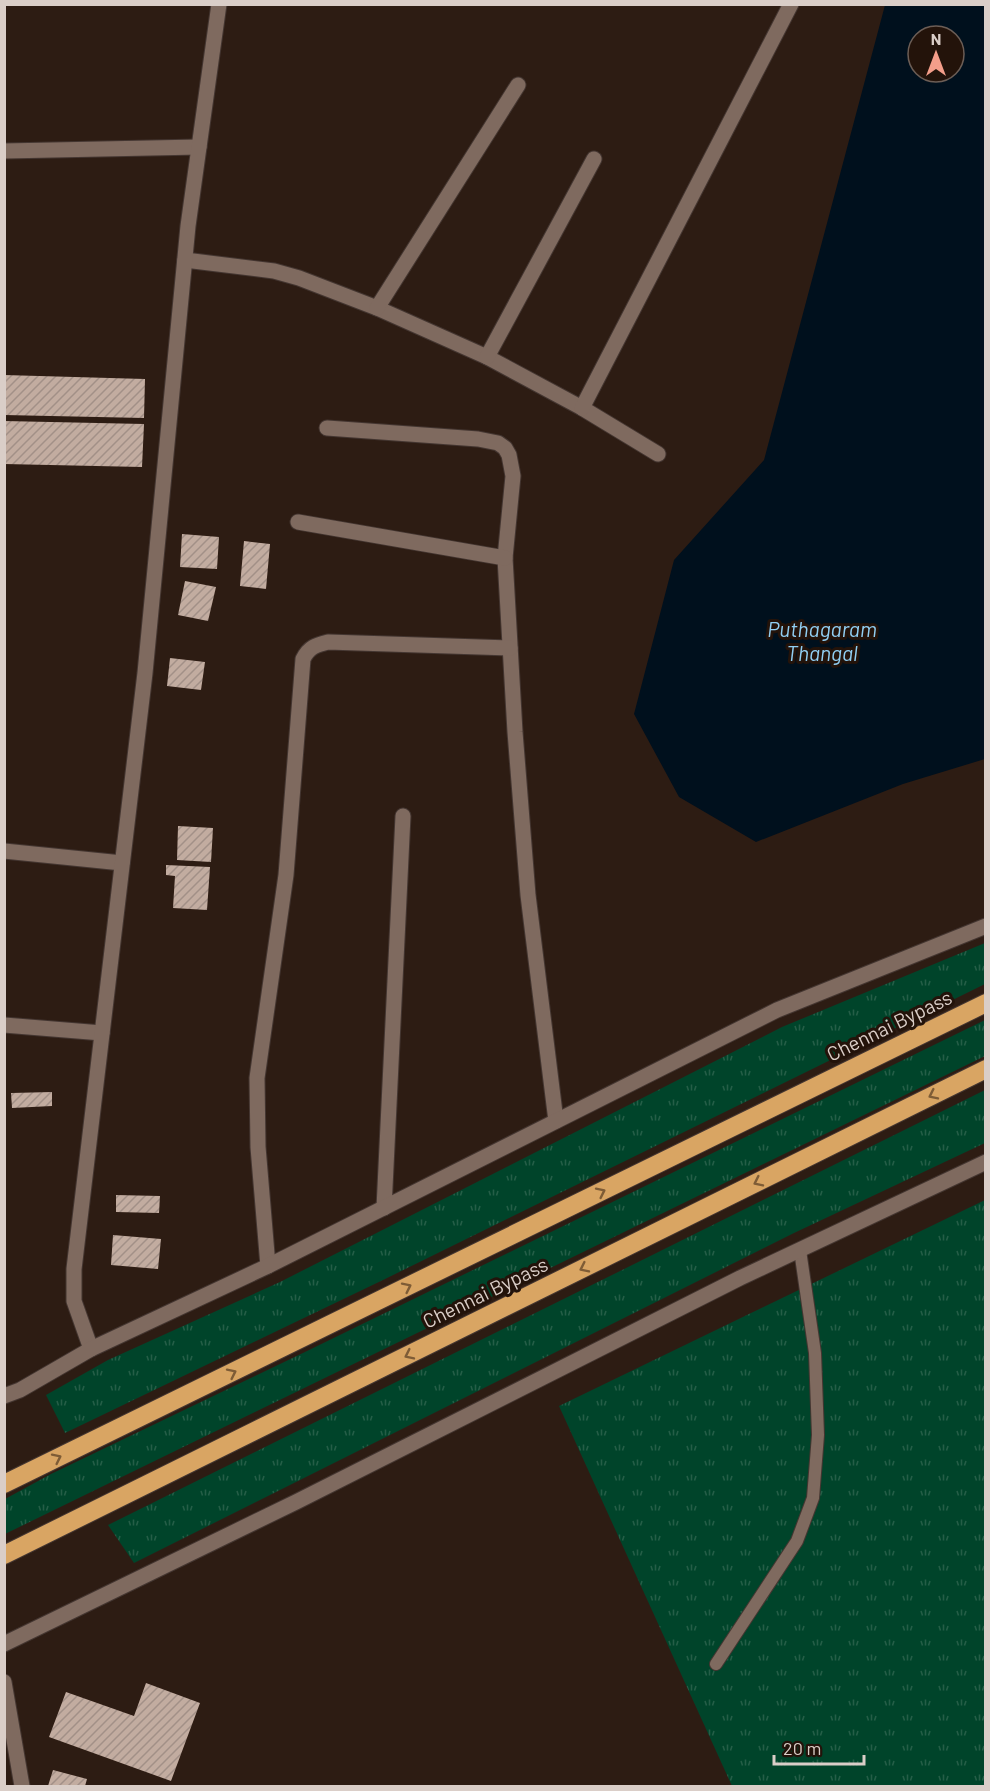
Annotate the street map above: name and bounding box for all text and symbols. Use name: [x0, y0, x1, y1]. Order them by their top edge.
north arrow: [906, 24, 966, 84]
text: N: [931, 29, 941, 48]
water label: Puthagaram Thangal: [767, 616, 877, 665]
street label: Chennai Bypass: [823, 984, 955, 1066]
one-way arrow: [929, 1088, 939, 1099]
one-way arrow: [754, 1174, 765, 1186]
one-way arrow: [595, 1187, 606, 1199]
street label: Chennai Bypass: [419, 1251, 551, 1333]
one-way arrow: [579, 1261, 590, 1273]
one-way arrow: [401, 1282, 412, 1294]
one-way arrow: [405, 1348, 415, 1359]
one-way arrow: [226, 1368, 237, 1380]
one-way arrow: [51, 1454, 62, 1466]
scale bar: [774, 1728, 864, 1766]
text: 20 m: [783, 1737, 821, 1759]

